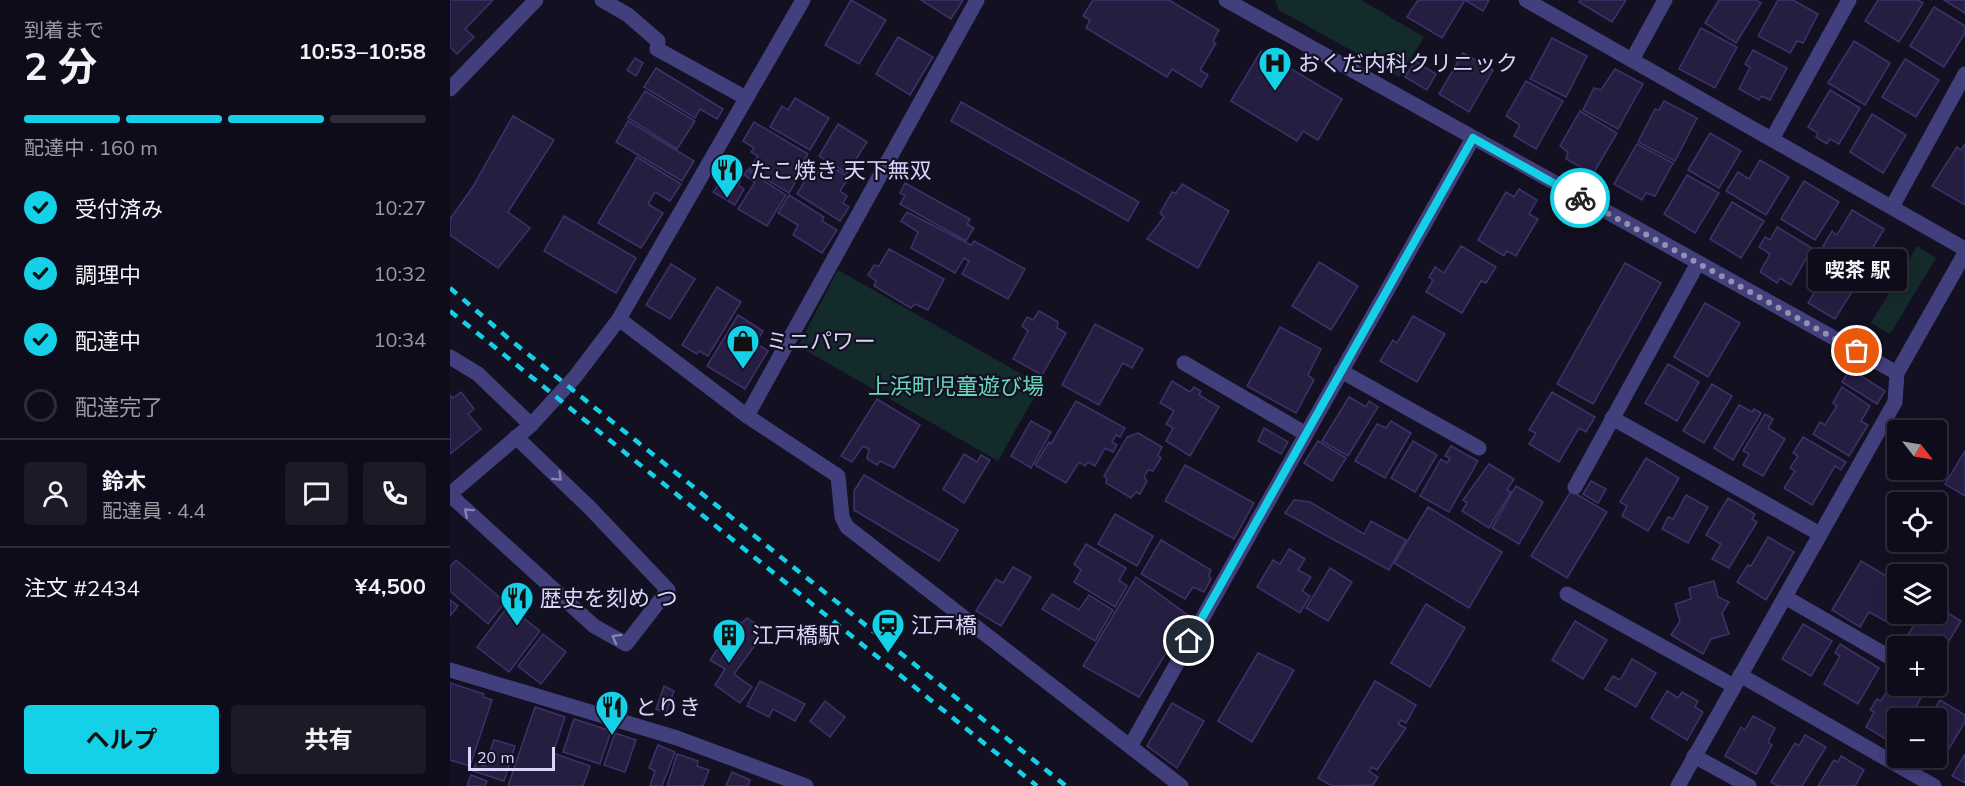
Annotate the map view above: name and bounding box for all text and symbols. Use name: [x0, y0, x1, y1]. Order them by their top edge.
text: 到着まで: [24, 17, 104, 42]
text: 10:53–10:58: [298, 37, 426, 65]
text: 2 分: [24, 41, 97, 90]
hospital icon: おくだ内科クリニック: [1257, 45, 1293, 92]
place label: おくだ内科クリニック: [1298, 49, 1518, 77]
text: 配達中 · 160 m: [24, 135, 158, 160]
restaurant icon: たこ焼き 天下無双: [709, 152, 745, 199]
place label: たこ焼き 天下無双: [750, 156, 932, 184]
courier: [1550, 168, 1610, 228]
icon: bike: [1564, 182, 1597, 215]
icon: check: [24, 191, 57, 224]
text: 受付済み: [75, 195, 163, 223]
text: 10:27: [373, 195, 426, 220]
callout: 喫茶 駅: [1808, 249, 1906, 291]
icon: check: [24, 257, 57, 290]
text: 喫茶 駅: [1825, 257, 1890, 282]
text: 調理中: [75, 261, 141, 289]
text: 10:32: [373, 261, 426, 286]
icon: check: [24, 323, 57, 356]
shop icon: ミニパワー: [725, 323, 761, 370]
pin: [1831, 325, 1882, 376]
text: 配達中: [75, 327, 141, 355]
text: 10:34: [373, 327, 426, 352]
place label: ミニパワー: [766, 327, 876, 355]
icon: bag: [1840, 334, 1873, 367]
park label: 上浜町児童遊び場: [868, 372, 1044, 400]
text: 配達完了: [75, 393, 163, 421]
north arrow: [1887, 420, 1947, 480]
map controls: [1887, 420, 1947, 768]
button: person: [24, 462, 87, 525]
button: chat: [285, 462, 348, 525]
button: phone: [363, 462, 426, 525]
text: 鈴木: [102, 467, 146, 495]
one-way arrow: [552, 470, 562, 481]
button: locate: [1887, 492, 1947, 552]
text: 配達員 · 4.4: [102, 498, 206, 523]
one-way arrow: [464, 508, 475, 519]
button: layers: [1887, 564, 1947, 624]
text: ¥4,500: [355, 572, 426, 600]
text: 注文 #2434: [24, 574, 140, 602]
restaurant icon: 歴史を刻め つ: [499, 580, 535, 627]
place label: 歴史を刻め つ: [540, 584, 678, 612]
station icon: 江戸橋: [870, 607, 906, 654]
place label: 江戸橋: [911, 611, 977, 639]
pin: [1163, 615, 1214, 666]
building icon: 江戸橋駅: [711, 617, 747, 664]
place label: 江戸橋駅: [752, 621, 840, 649]
icon: home: [1172, 624, 1205, 657]
one-way arrow: [611, 634, 622, 646]
button: +: [1887, 636, 1947, 696]
restaurant icon: とりき: [594, 689, 630, 736]
place label: とりき: [635, 693, 701, 721]
button: ヘルプ: [24, 705, 219, 774]
button: 共有: [231, 705, 426, 774]
button: −: [1887, 708, 1947, 768]
scale bar: [468, 744, 555, 772]
text: 20 m: [477, 747, 514, 767]

